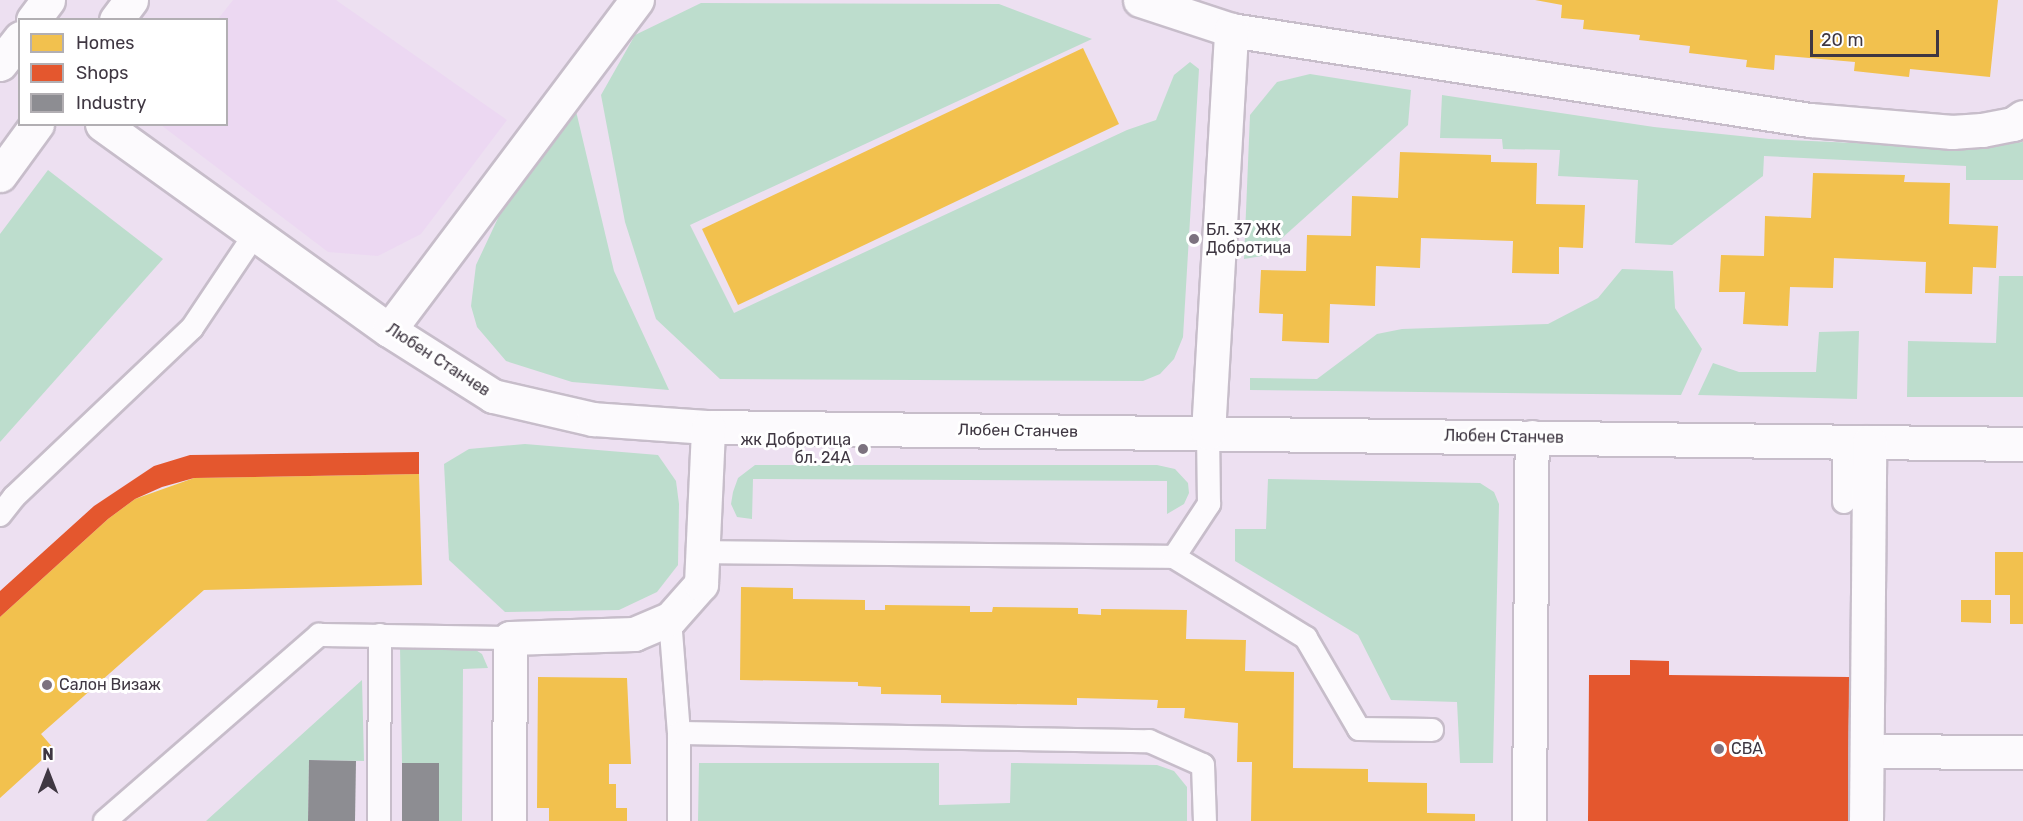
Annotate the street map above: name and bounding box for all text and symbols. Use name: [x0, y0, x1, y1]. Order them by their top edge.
legend: [18, 18, 228, 126]
scale bar: [1813, 18, 1942, 56]
text: 20 m: [1821, 29, 1863, 51]
text: Homes: [76, 32, 134, 54]
text: Shops: [76, 62, 128, 84]
text: Industry: [76, 92, 146, 114]
place label: Бл. 37 ЖК Добротица: [1206, 220, 1291, 258]
marker: Бл. 37 ЖК Добротица: [1187, 232, 1201, 246]
street label: Любен Станчев: [382, 319, 494, 401]
street label: Любен Станчев: [958, 420, 1078, 442]
street label: Любен Станчев: [1444, 426, 1564, 448]
place label: жк Добротица бл. 24А: [741, 430, 851, 468]
marker: жк Добротица бл. 24А: [856, 442, 870, 456]
place label: Салон Визаж: [59, 675, 161, 695]
marker: Салон Визаж: [40, 678, 54, 692]
place label: CBA: [1731, 739, 1763, 759]
marker: CBA: [1712, 742, 1726, 756]
north arrow: [18, 743, 78, 803]
text: N: [42, 745, 54, 764]

